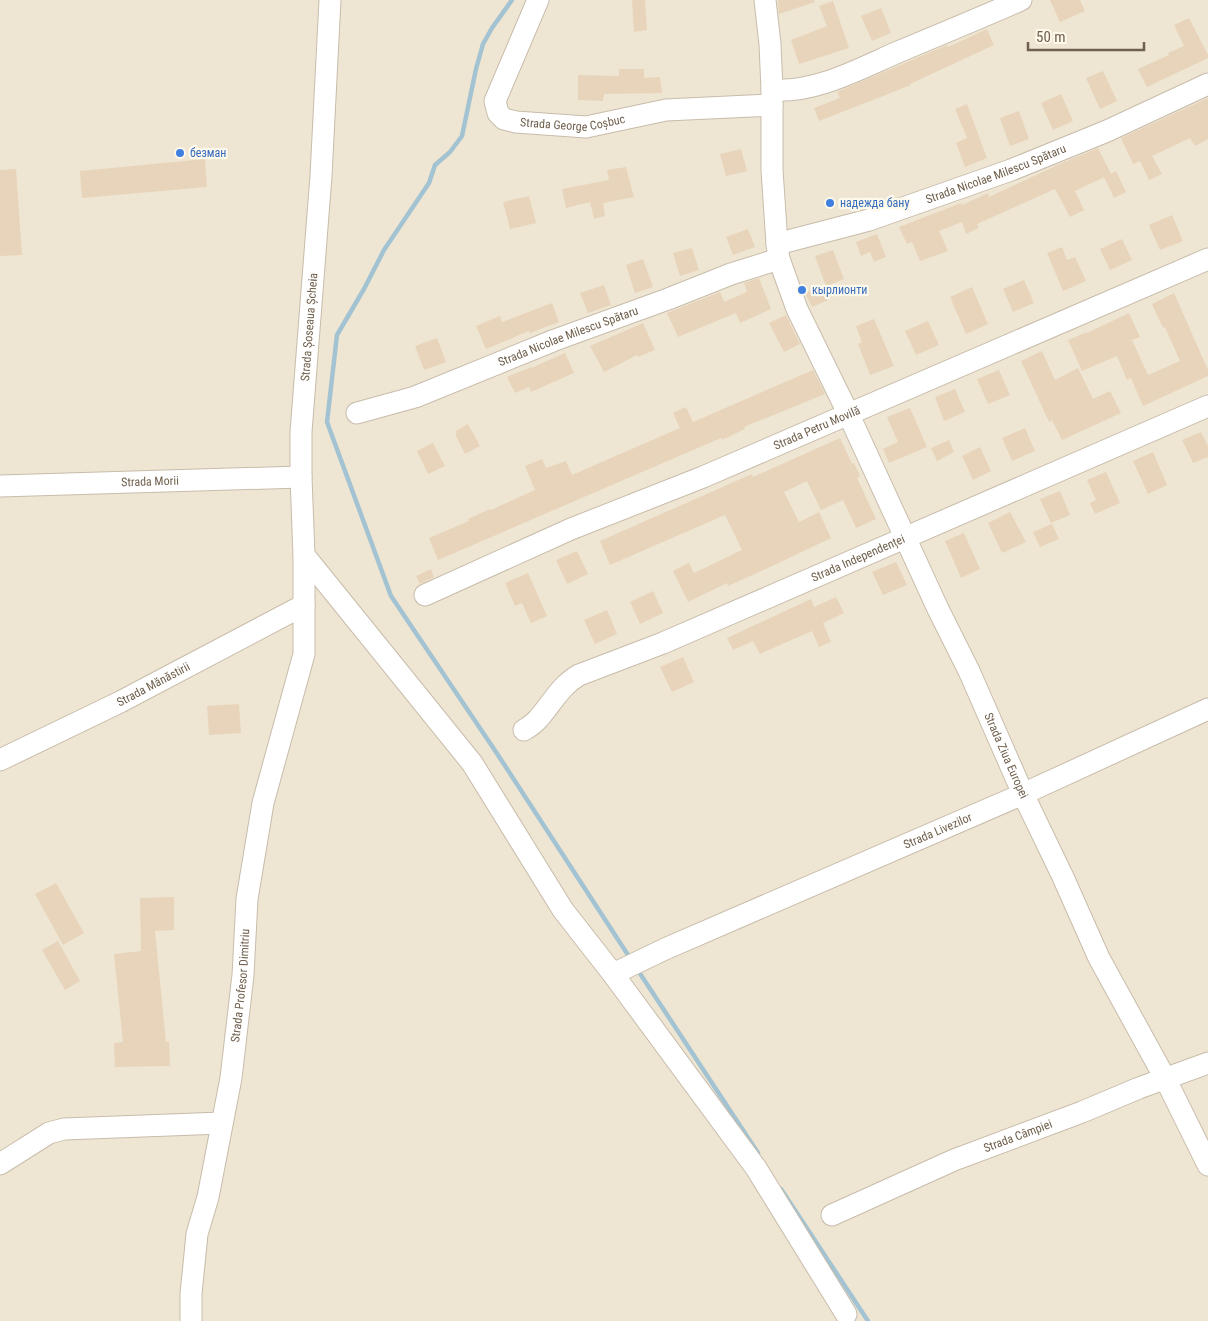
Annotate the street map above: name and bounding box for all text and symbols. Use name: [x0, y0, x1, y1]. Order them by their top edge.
scale bar: [1028, 20, 1144, 52]
text: 50 m: [1036, 28, 1066, 46]
street label: Strada George Coșbuc: [520, 112, 627, 134]
street label: Strada Nicolae Milescu Spătaru: [924, 141, 1068, 206]
place label: безман: [190, 146, 226, 160]
marker: безман: [174, 147, 186, 159]
place label: надежда бану: [840, 196, 909, 210]
marker: надежда бану: [824, 197, 836, 209]
street label: Strada Șoseaua Șcheia: [298, 272, 320, 382]
place label: кырлионти: [812, 283, 867, 297]
marker: кырлионти: [796, 284, 808, 296]
street label: Strada Nicolae Milescu Spătaru: [496, 303, 640, 369]
street label: Strada Petru Movilă: [771, 403, 862, 453]
street label: Strada Morii: [121, 474, 179, 489]
street label: Strada Independenței: [809, 532, 907, 585]
street label: Strada Mănăstirii: [114, 659, 192, 709]
street label: Strada Ziua Europei: [981, 710, 1031, 801]
street label: Strada Livezilor: [902, 810, 974, 852]
street label: Strada Profesor Dimitriu: [228, 928, 252, 1043]
street label: Strada Câmpiei: [982, 1117, 1054, 1155]

